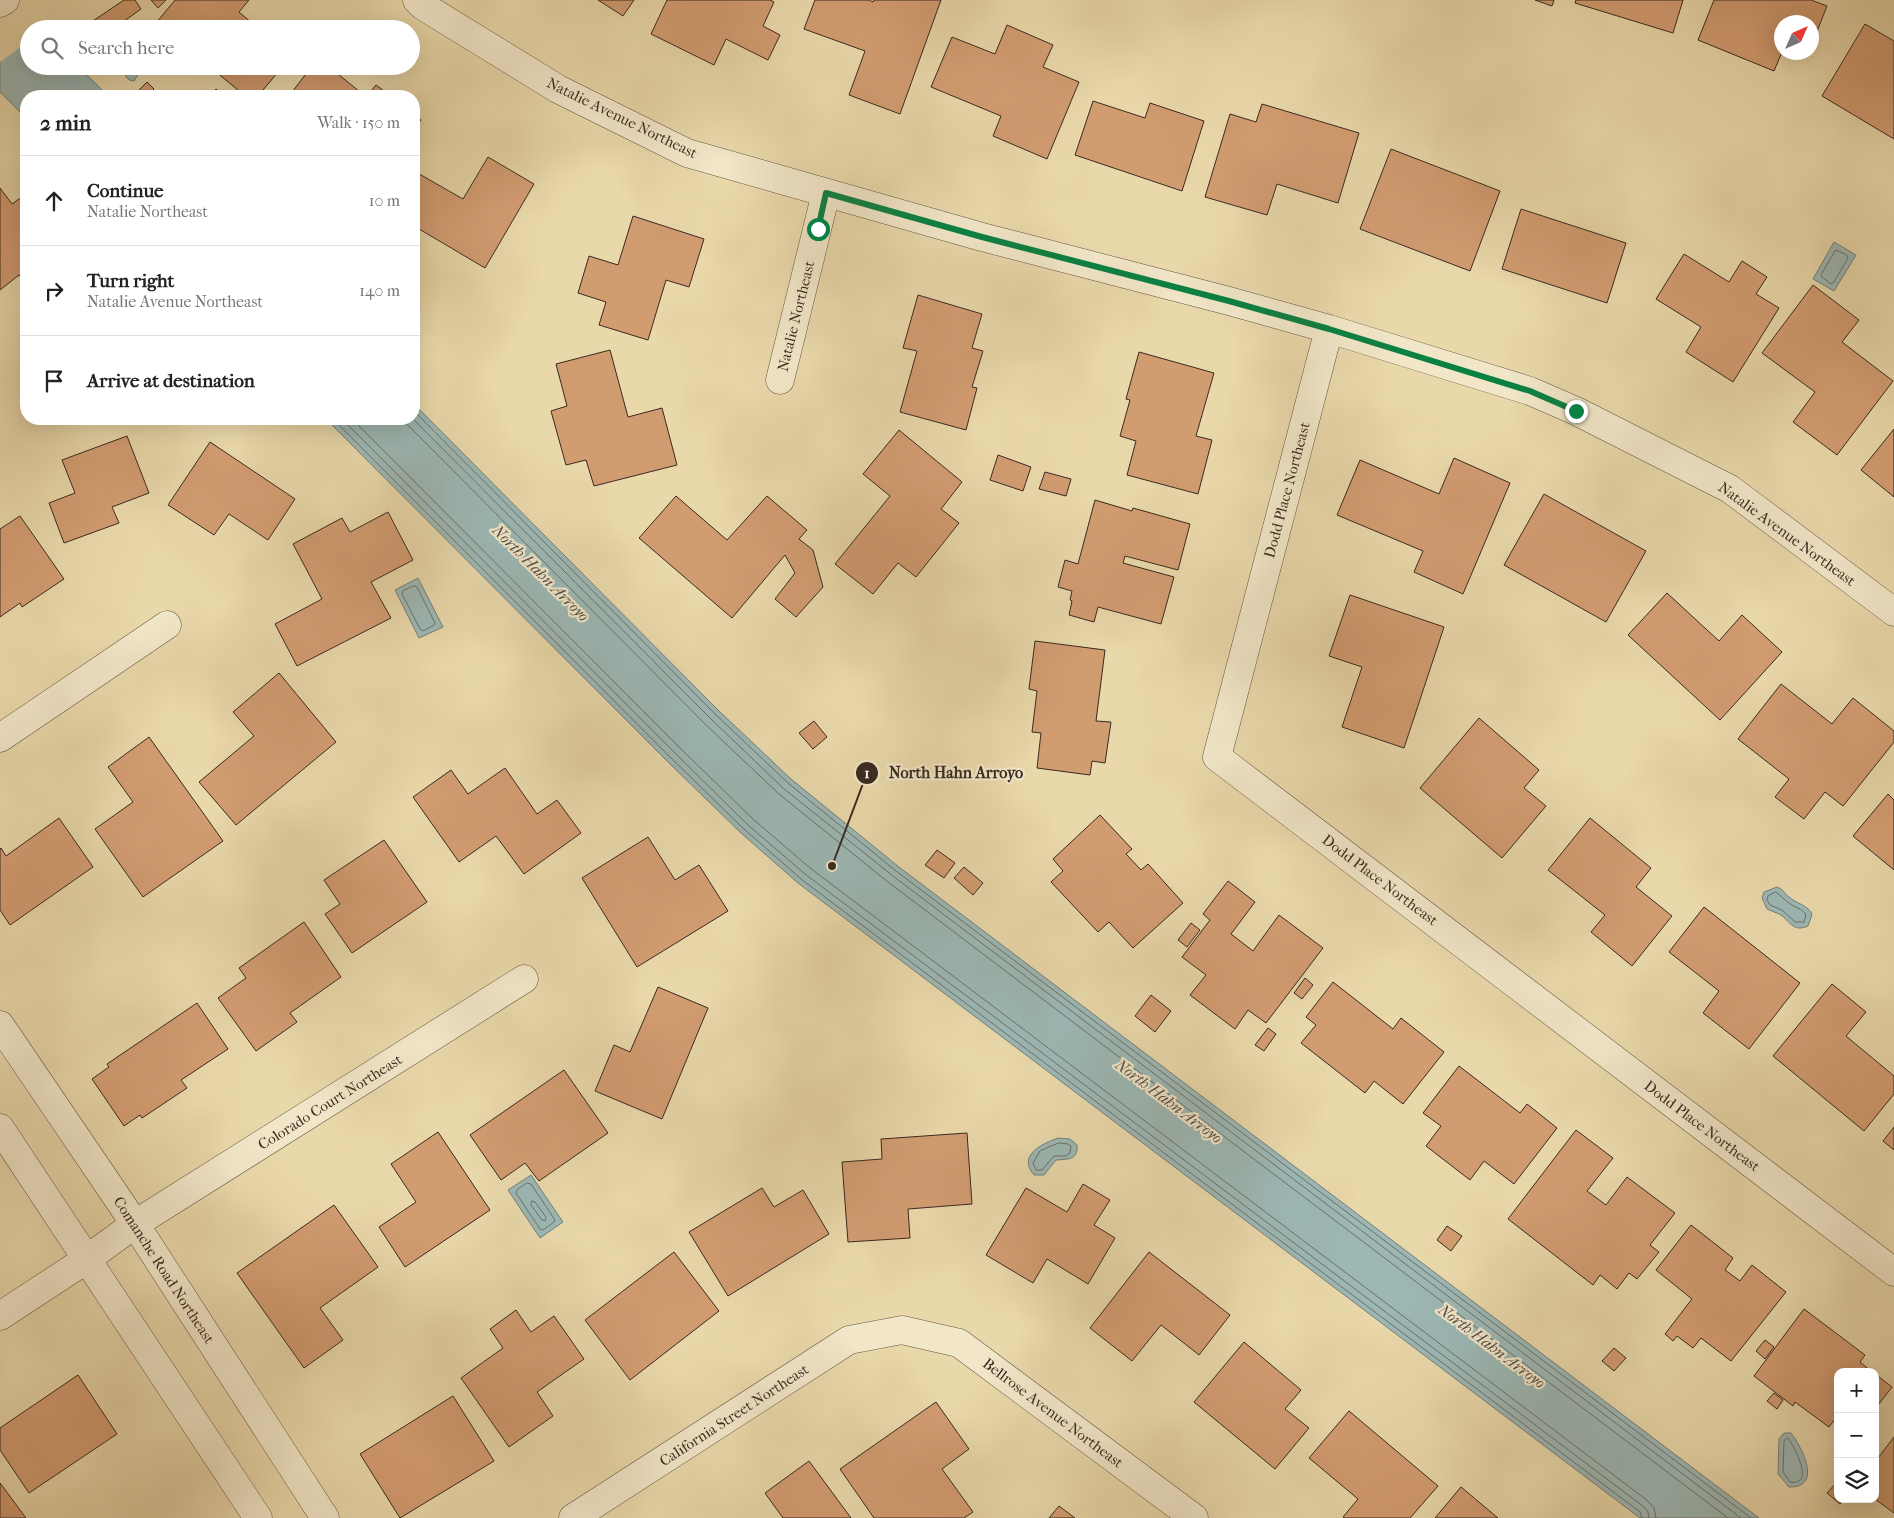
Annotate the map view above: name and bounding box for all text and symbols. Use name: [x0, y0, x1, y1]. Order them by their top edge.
north arrow: [1774, 15, 1819, 60]
search box: [20, 20, 420, 75]
icon: search: [38, 34, 66, 62]
text: Search here: [78, 37, 174, 59]
street label: Natalie Avenue Northeast: [544, 74, 701, 163]
text: 2 min: [40, 111, 91, 135]
text: Walk · 150 m: [317, 113, 400, 132]
text: Continue: [87, 180, 163, 202]
icon: ahead: [40, 187, 68, 215]
text: 10 m: [369, 191, 400, 210]
text: Natalie Northeast: [87, 202, 208, 221]
route start: [807, 218, 830, 241]
street label: Natalie Northeast: [774, 258, 819, 373]
text: Turn right: [87, 270, 174, 292]
icon: right: [40, 277, 68, 305]
text: 140 m: [359, 281, 400, 300]
text: Natalie Avenue Northeast: [87, 292, 263, 311]
icon: arrive: [40, 367, 68, 395]
text: Arrive at destination: [87, 370, 255, 392]
route end: [1565, 400, 1588, 423]
street label: Dodd Place Northeast: [1260, 419, 1314, 560]
street label: Natalie Avenue Northeast: [1715, 478, 1860, 590]
water label: North Hahn Arroyo: [488, 520, 593, 625]
callout: North Hahn Arroyo: [854, 757, 1034, 788]
text: North Hahn Arroyo: [889, 763, 1023, 783]
text: 1: [864, 764, 870, 782]
street label: Dodd Place Northeast: [1319, 831, 1442, 930]
street label: Colorado Court Northeast: [255, 1050, 406, 1154]
water label: North Hahn Arroyo: [1111, 1054, 1226, 1147]
street label: Dodd Place Northeast: [1641, 1077, 1764, 1176]
street label: Comanche Road Northeast: [110, 1193, 219, 1348]
water label: North Hahn Arroyo: [1434, 1299, 1549, 1392]
street label: Bellrose Avenue Northeast: [979, 1354, 1127, 1472]
street label: California Street Northeast: [656, 1360, 813, 1470]
map controls: [1834, 1368, 1879, 1503]
button: +: [1834, 1368, 1879, 1413]
button: −: [1834, 1413, 1879, 1458]
button: layers: [1834, 1458, 1879, 1503]

